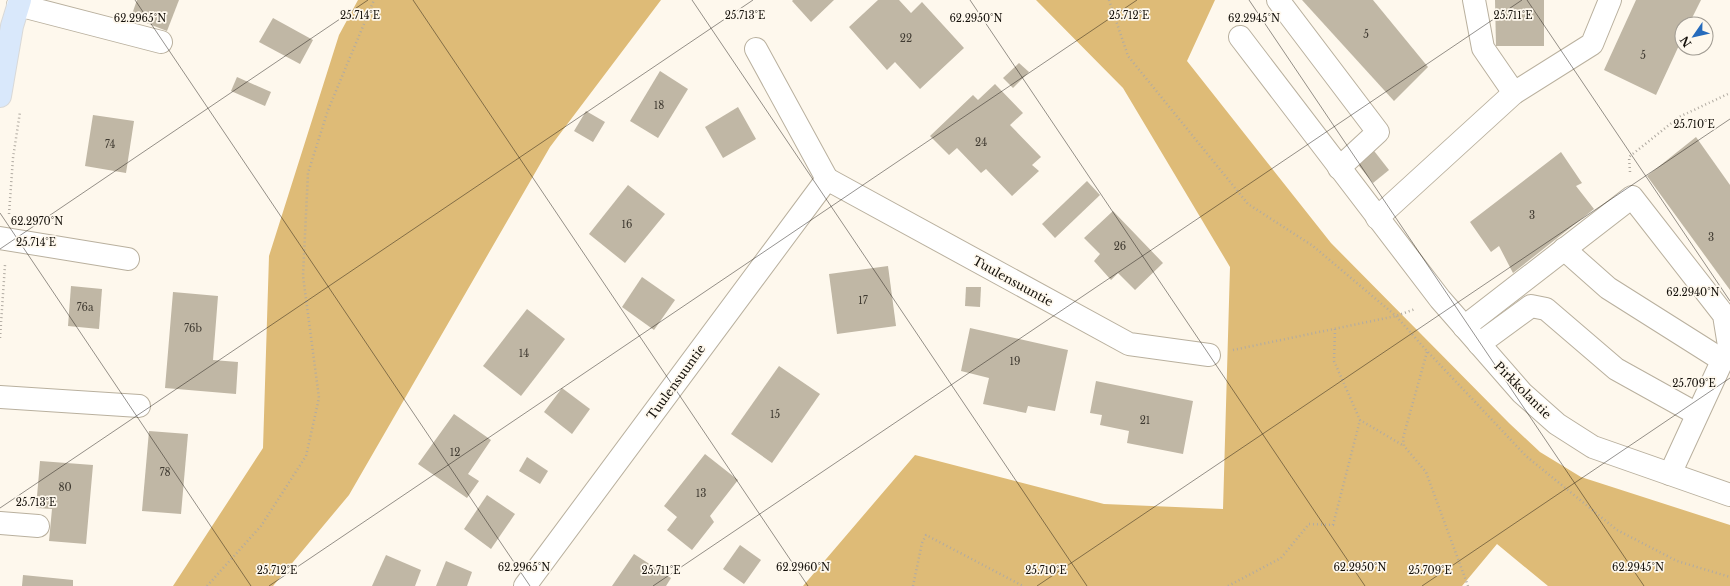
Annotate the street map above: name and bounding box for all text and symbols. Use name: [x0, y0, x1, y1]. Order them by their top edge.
text: 25.714°E: [340, 9, 380, 22]
text: 25.713°E: [725, 9, 765, 22]
text: 25.712°E: [1109, 9, 1149, 22]
text: 25.711°E: [1494, 9, 1532, 22]
text: 62.2965°N: [114, 12, 166, 25]
text: 62.2950°N: [949, 12, 1003, 25]
text: 62.2945°N: [1228, 12, 1280, 25]
north arrow: [1674, 16, 1714, 56]
house number: 5: [1363, 28, 1369, 41]
house number: 22: [900, 32, 912, 45]
text: N: [1677, 33, 1694, 50]
house number: 5: [1640, 49, 1646, 62]
house number: 18: [654, 99, 664, 112]
text: 25.710°E: [1673, 118, 1715, 131]
house number: 24: [975, 136, 987, 149]
house number: 74: [105, 138, 115, 151]
house number: 3: [1529, 209, 1535, 222]
text: 62.2970°N: [11, 215, 63, 228]
house number: 16: [622, 218, 632, 231]
house number: 3: [1708, 231, 1714, 244]
text: 25.714°E: [16, 236, 56, 249]
house number: 26: [1114, 240, 1126, 253]
street label: Tuulensuuntie: [970, 253, 1056, 309]
text: 62.2940°N: [1666, 286, 1720, 299]
house number: 17: [858, 294, 869, 307]
house number: 76a: [77, 301, 94, 314]
house number: 76b: [184, 322, 202, 335]
street label: Tuulensuuntie: [644, 341, 708, 423]
house number: 14: [519, 347, 529, 360]
house number: 19: [1010, 355, 1020, 368]
street label: Pirkkolantie: [1491, 358, 1555, 422]
text: 25.709°E: [1672, 377, 1716, 390]
house number: 15: [770, 408, 780, 421]
house number: 21: [1140, 414, 1150, 427]
house number: 12: [450, 446, 460, 459]
house number: 78: [159, 466, 171, 479]
house number: 80: [58, 481, 72, 494]
house number: 13: [696, 487, 706, 500]
text: 25.713°E: [16, 496, 56, 509]
text: 62.2965°N: [498, 561, 550, 574]
text: 62.2960°N: [776, 561, 830, 574]
text: 62.2950°N: [1333, 561, 1387, 574]
text: 62.2945°N: [1612, 561, 1664, 574]
text: 25.712°E: [257, 564, 297, 577]
text: 25.711°E: [642, 564, 680, 577]
text: 25.710°E: [1025, 564, 1067, 577]
text: 25.709°E: [1408, 564, 1452, 577]

